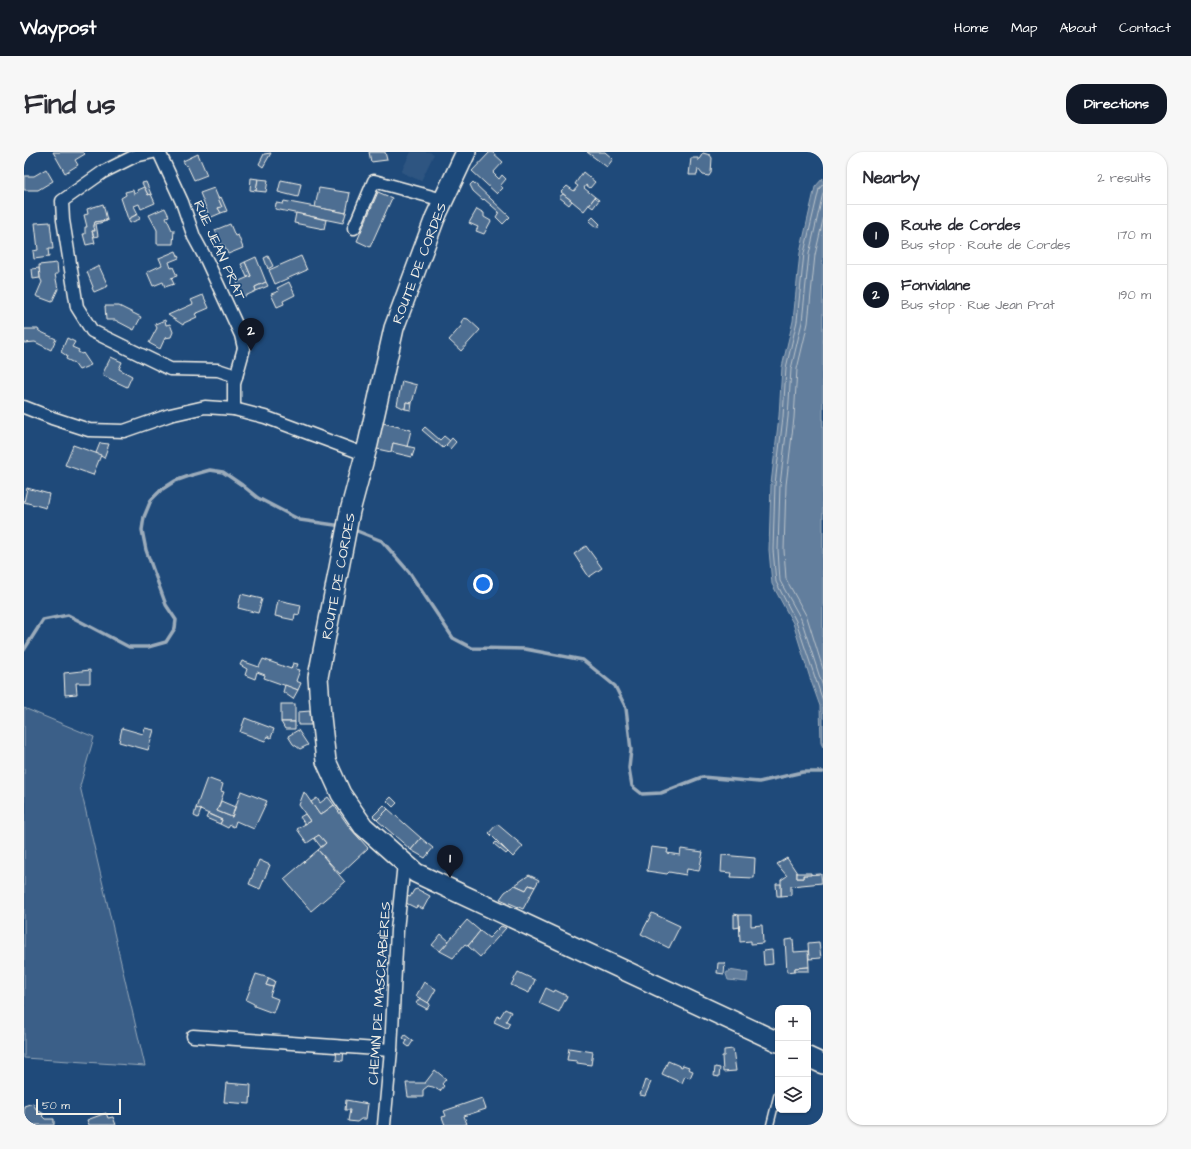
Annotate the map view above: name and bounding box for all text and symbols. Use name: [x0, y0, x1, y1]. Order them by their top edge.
text: Waypost: [20, 15, 96, 42]
text: Home: [954, 18, 989, 38]
text: Map: [1011, 18, 1037, 38]
text: About: [1059, 18, 1097, 38]
text: Contact: [1119, 18, 1171, 38]
button: Directions: [1066, 84, 1167, 124]
text: Find us: [24, 85, 115, 124]
text: Nearby: [863, 166, 920, 190]
text: 2 results: [1097, 169, 1151, 187]
street label: RUE JEAN PRAT: [188, 197, 250, 304]
street label: ROUTE DE CORDES: [388, 200, 452, 327]
text: Route de Cordes: [901, 215, 1020, 236]
text: 1: [875, 226, 877, 244]
text: 170 m: [1118, 226, 1151, 244]
text: Bus stop · Route de Cordes: [901, 236, 1071, 254]
text: Fonvialane: [901, 275, 971, 296]
text: 2: [872, 286, 880, 304]
text: 190 m: [1118, 286, 1151, 304]
text: Bus stop · Rue Jean Prat: [901, 296, 1055, 314]
pin: 2: [238, 318, 264, 351]
street label: ROUTE DE CORDES: [317, 511, 361, 641]
your location: [473, 574, 493, 594]
pin: 1: [437, 845, 463, 878]
street label: CHEMIN DE MASCRABIÈRES: [364, 901, 396, 1085]
map controls: [775, 1005, 811, 1113]
button: +: [775, 1005, 811, 1041]
button: −: [775, 1041, 811, 1077]
button: layers: [775, 1077, 811, 1113]
scale bar: [36, 1097, 121, 1116]
text: 50 m: [42, 1098, 70, 1113]

